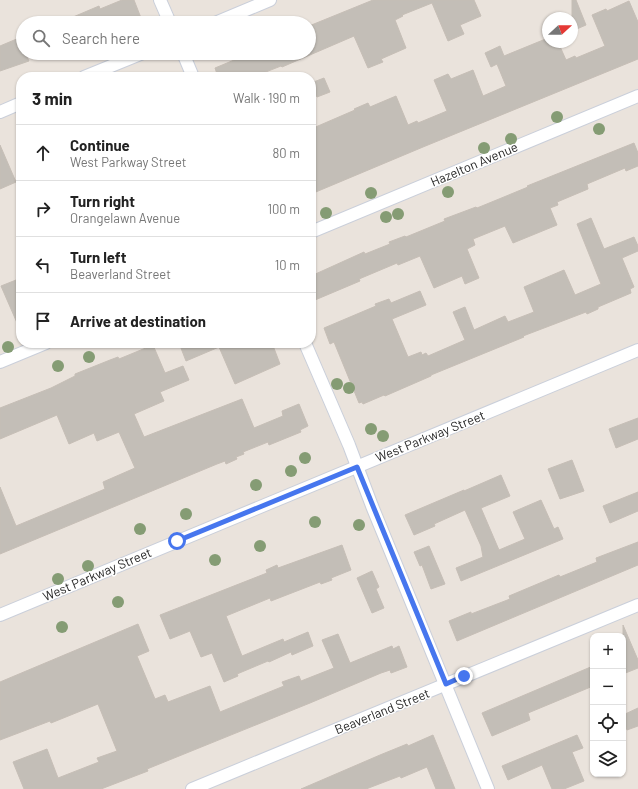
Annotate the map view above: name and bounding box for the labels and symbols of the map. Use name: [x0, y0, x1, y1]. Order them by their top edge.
north arrow: [542, 12, 578, 48]
street label: Hazelton Avenue: [428, 138, 520, 190]
street label: West Parkway Street: [373, 407, 487, 465]
route start: [168, 532, 186, 550]
street label: West Parkway Street: [40, 544, 154, 604]
route end: [455, 667, 473, 685]
street label: Beaverland Street: [332, 685, 432, 737]

